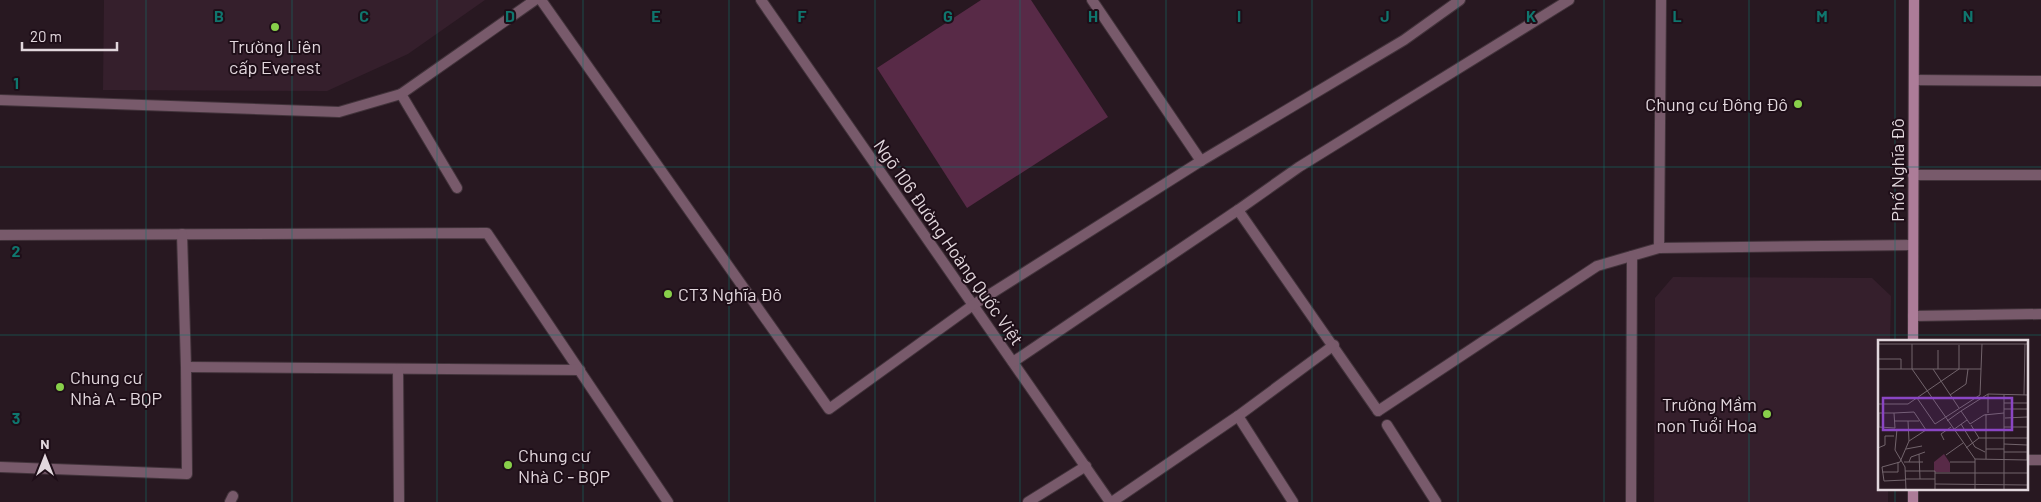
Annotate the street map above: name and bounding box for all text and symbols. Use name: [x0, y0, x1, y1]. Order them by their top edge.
text: B: [214, 6, 224, 25]
text: C: [359, 6, 369, 25]
text: D: [505, 6, 515, 25]
text: E: [651, 6, 661, 25]
text: F: [798, 6, 807, 25]
text: G: [943, 6, 953, 25]
text: H: [1088, 6, 1098, 25]
text: I: [1237, 6, 1241, 25]
text: J: [1380, 6, 1390, 25]
text: K: [1526, 6, 1536, 25]
text: L: [1672, 6, 1682, 25]
text: M: [1816, 6, 1828, 25]
text: N: [1963, 6, 1973, 25]
scale bar: [22, 20, 118, 52]
marker: Trường Liên cấp Everest: [269, 21, 281, 33]
text: 20 m: [30, 27, 62, 45]
place label: Trường Liên cấp Everest: [229, 35, 321, 78]
text: 1: [13, 73, 19, 92]
place label: Chung cư Đông Đô: [1645, 93, 1788, 115]
marker: Chung cư Đông Đô: [1792, 98, 1804, 110]
street label: Phố Nghĩa Đô: [1886, 118, 1908, 222]
street label: Ngõ 106 Đường Hoàng Quốc Việt: [869, 135, 1029, 349]
text: 2: [12, 241, 21, 260]
place label: CT3 Nghĩa Đô: [678, 283, 782, 305]
marker: CT3 Nghĩa Đô: [662, 288, 674, 300]
inset map: [1878, 340, 2028, 490]
place label: Chung cư Nhà A - BQP: [70, 366, 162, 409]
marker: Chung cư Nhà A - BQP: [54, 381, 66, 393]
place label: Trường Mầm non Tuổi Hoa: [1657, 393, 1757, 436]
text: 3: [12, 408, 20, 427]
marker: Trường Mầm non Tuổi Hoa: [1761, 408, 1773, 420]
north arrow: [20, 432, 70, 482]
text: N: [40, 435, 50, 452]
place label: Chung cư Nhà C - BQP: [518, 444, 610, 487]
marker: Chung cư Nhà C - BQP: [502, 459, 514, 471]

